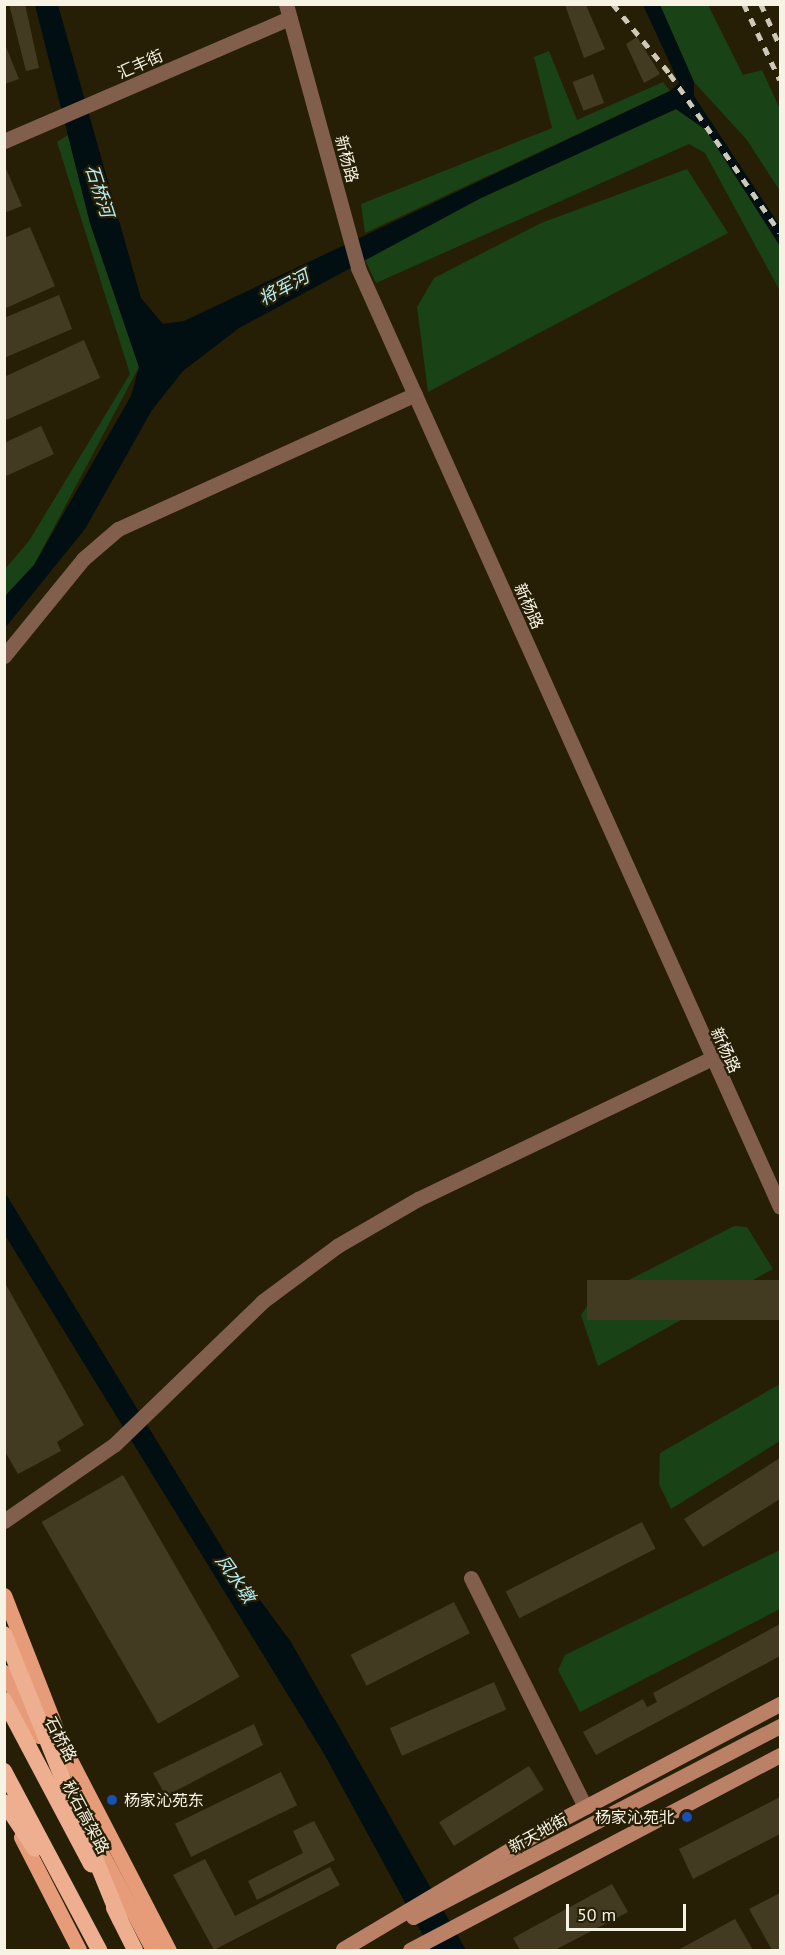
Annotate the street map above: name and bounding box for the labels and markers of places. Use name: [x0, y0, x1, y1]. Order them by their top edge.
place label: 杨家沁苑东: [124, 1790, 204, 1810]
marker: 杨家沁苑东: [105, 1793, 119, 1807]
place label: 杨家沁苑北: [595, 1807, 675, 1827]
marker: 杨家沁苑北: [680, 1810, 694, 1824]

